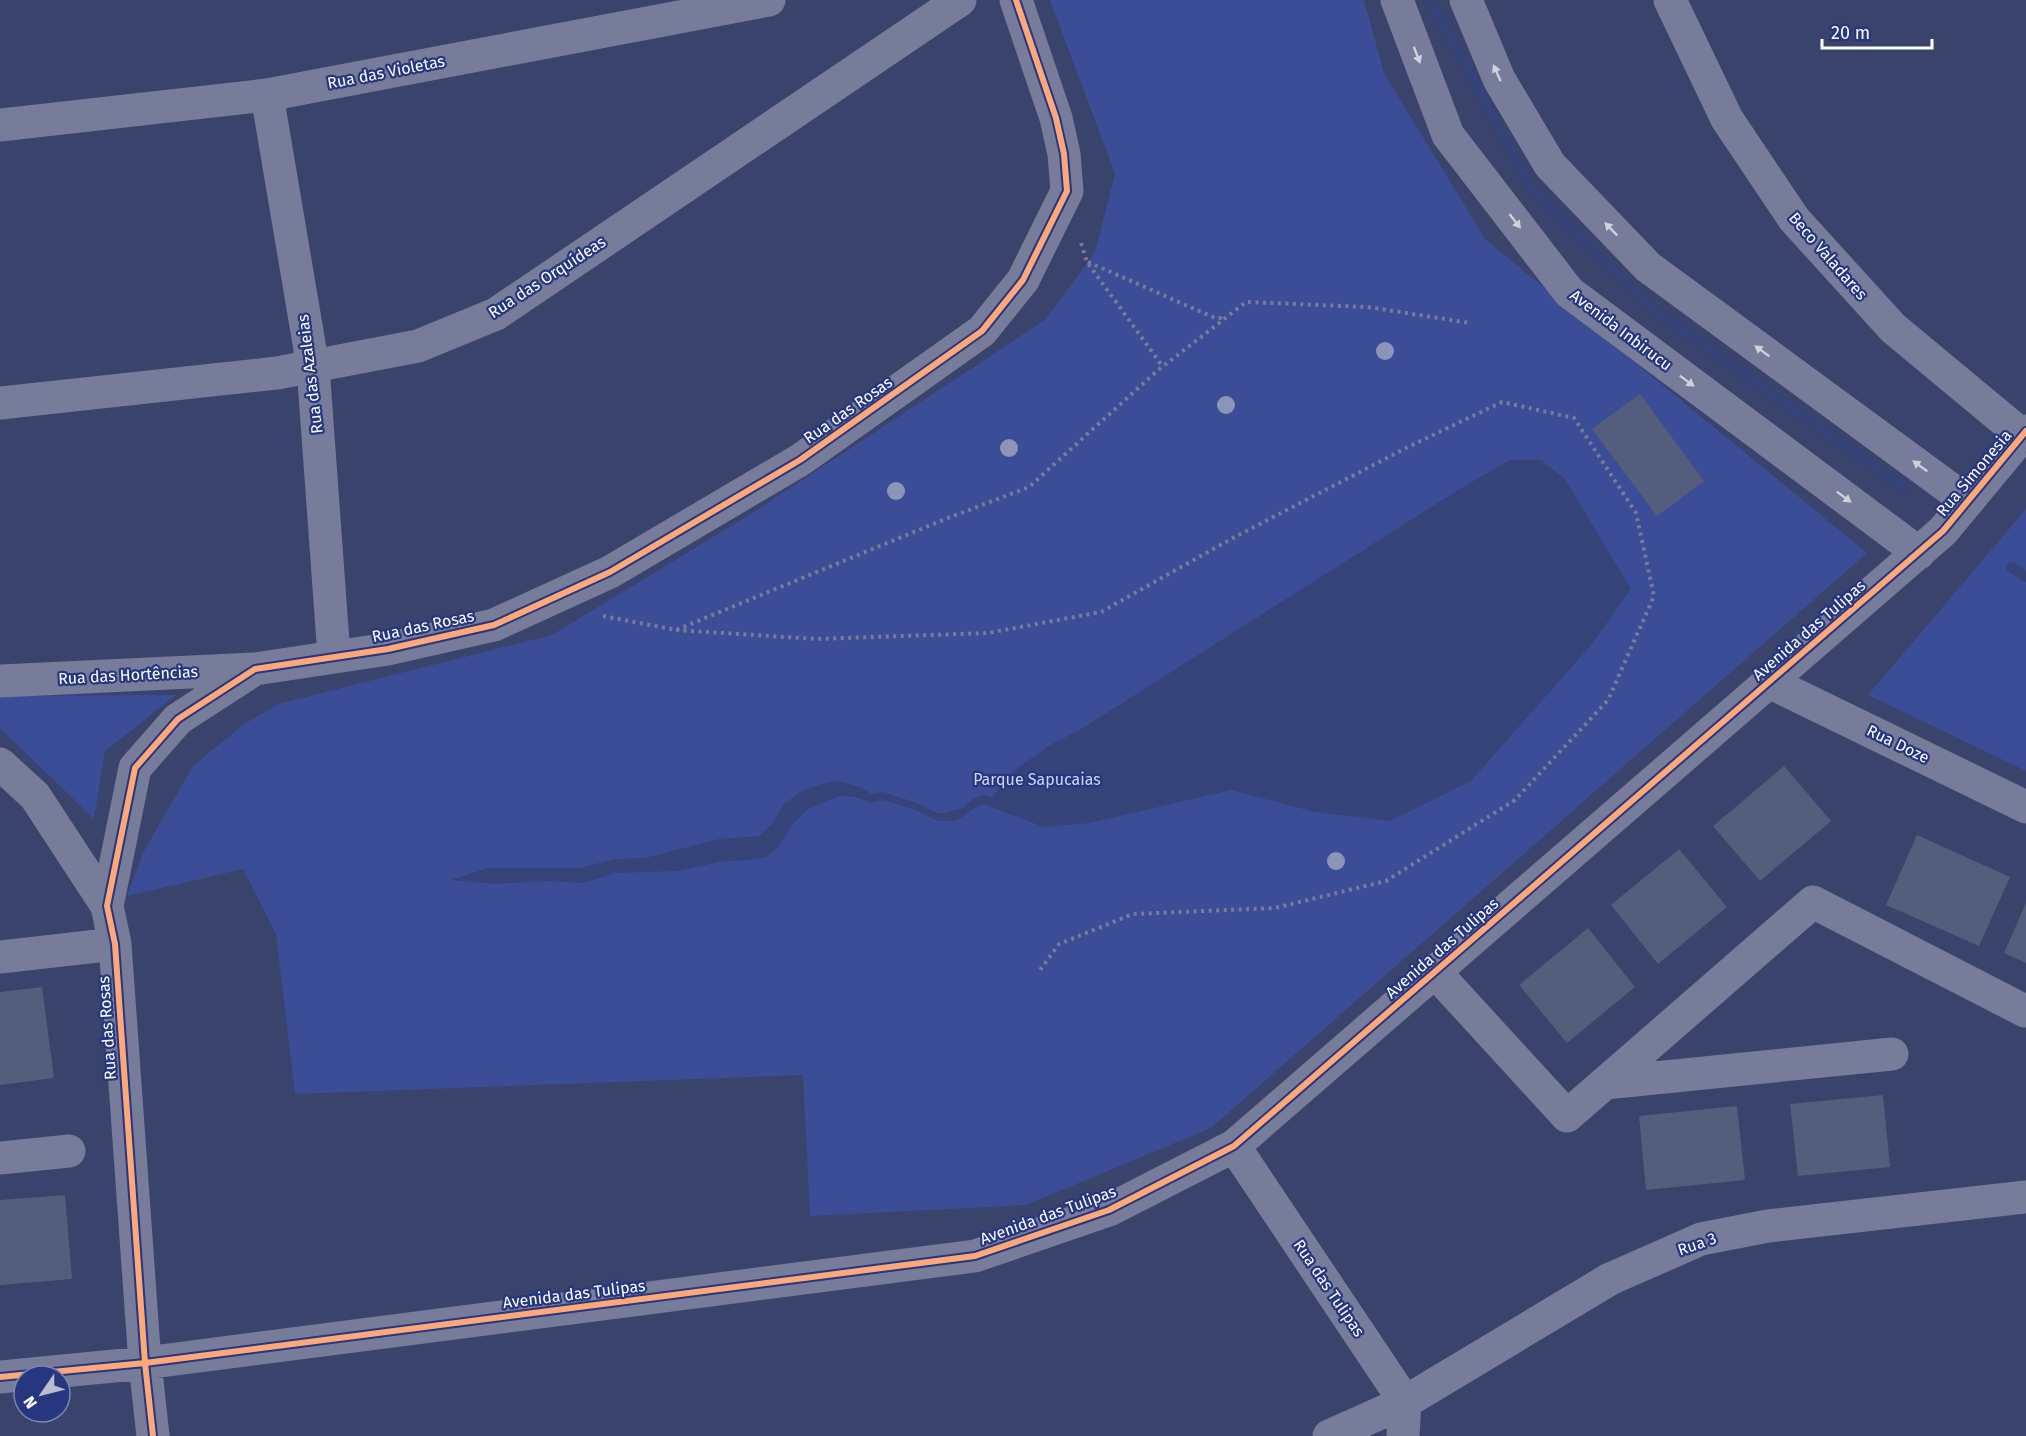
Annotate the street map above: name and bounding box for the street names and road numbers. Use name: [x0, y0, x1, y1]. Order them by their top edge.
street label: Rua das Violetas: [326, 51, 446, 93]
street label: Beco Valadares: [1785, 208, 1871, 304]
street label: Rua das Orquídeas: [485, 232, 609, 322]
street label: Avenida Inbirucu: [1566, 286, 1676, 374]
street label: Rua das Azaleias: [293, 313, 327, 435]
street label: Rua das Rosas: [800, 372, 896, 448]
street label: Rua Simonesia: [1932, 426, 2016, 520]
street label: Avenida das Tulipas: [1749, 576, 1869, 684]
street label: Rua das Rosas: [370, 606, 476, 646]
street label: Rua das Hortências: [58, 662, 198, 688]
street label: Rua Doze: [1864, 721, 1932, 767]
street label: Avenida das Tulipas: [1382, 894, 1502, 1002]
street label: Rua das Rosas: [94, 976, 120, 1080]
street label: Avenida das Tulipas: [977, 1182, 1119, 1248]
street label: Rua 3: [1675, 1229, 1719, 1259]
street label: Rua das Tulipas: [1289, 1236, 1369, 1340]
street label: Avenida das Tulipas: [502, 1276, 646, 1312]

